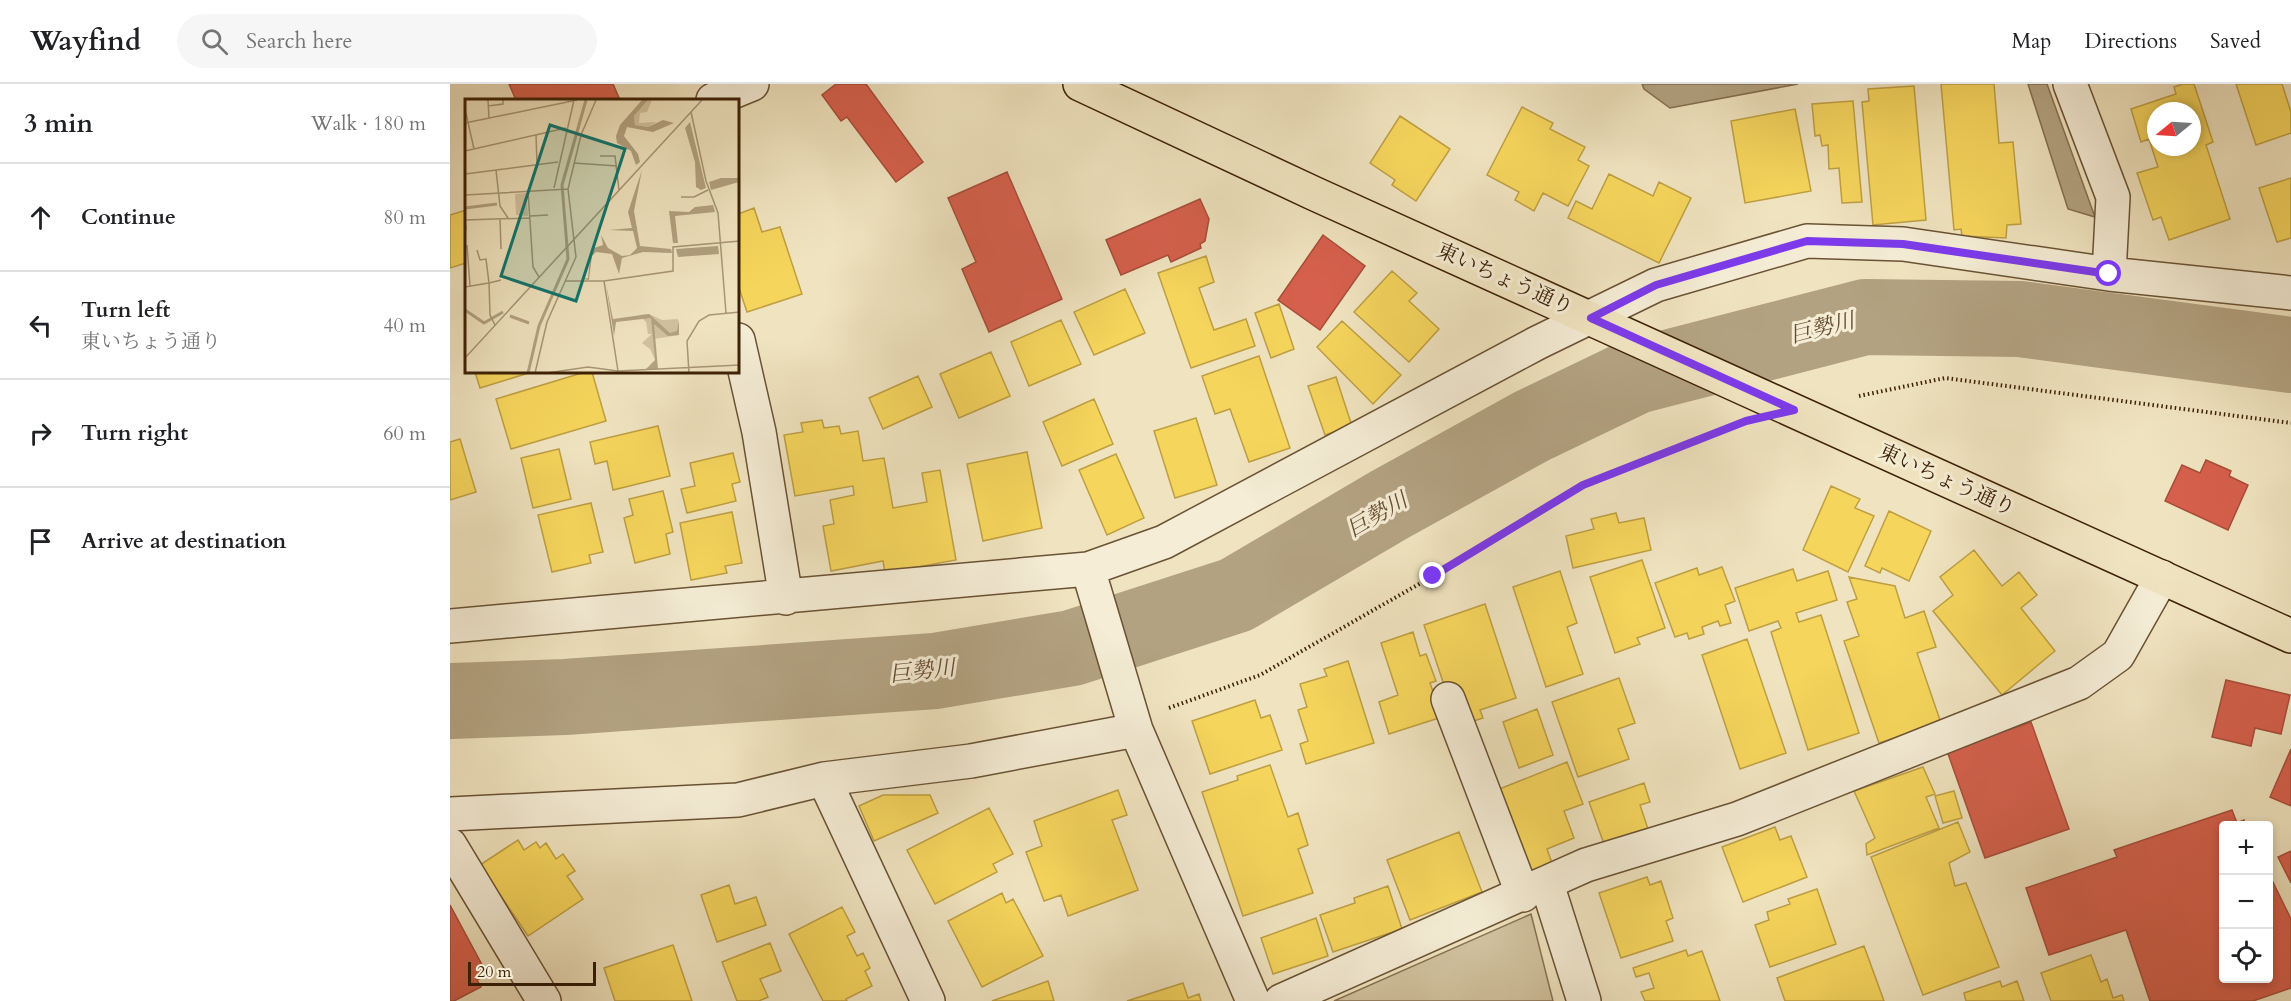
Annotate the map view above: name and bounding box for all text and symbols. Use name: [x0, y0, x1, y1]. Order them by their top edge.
search box: [177, 14, 597, 68]
text: Wayfind: [30, 22, 141, 60]
icon: search: [198, 25, 231, 58]
text: Search here: [246, 26, 353, 56]
text: Map: [2011, 27, 2051, 56]
text: Directions: [2084, 27, 2177, 56]
text: Saved: [2210, 27, 2261, 56]
inset map: [465, 99, 740, 374]
north arrow: [2147, 102, 2201, 156]
text: 3 min: [24, 106, 93, 141]
text: Walk · 180 m: [311, 110, 426, 137]
icon: ahead: [24, 201, 57, 234]
text: Continue: [81, 202, 176, 232]
text: 80 m: [383, 204, 426, 231]
street label: 東いちょう通り: [1432, 236, 1578, 322]
route start: [2095, 260, 2121, 286]
text: Turn left: [81, 295, 170, 325]
water label: 巨勢川: [1786, 305, 1860, 351]
icon: left: [24, 309, 57, 342]
text: 40 m: [383, 312, 426, 339]
text: 東いちょう通り: [81, 328, 221, 355]
icon: right: [24, 417, 57, 450]
text: Turn right: [81, 418, 188, 448]
text: 60 m: [383, 420, 426, 447]
street label: 東いちょう通り: [1874, 437, 2020, 523]
water label: 巨勢川: [1341, 485, 1415, 544]
icon: arrive: [24, 525, 57, 558]
text: Arrive at destination: [81, 526, 286, 556]
route end: [1419, 562, 1445, 588]
water label: 巨勢川: [888, 652, 958, 689]
map controls: [2219, 821, 2273, 983]
button: +: [2219, 821, 2273, 875]
button: −: [2219, 875, 2273, 929]
button: locate: [2219, 929, 2273, 983]
scale bar: [468, 959, 596, 986]
text: 20 m: [477, 961, 511, 983]

